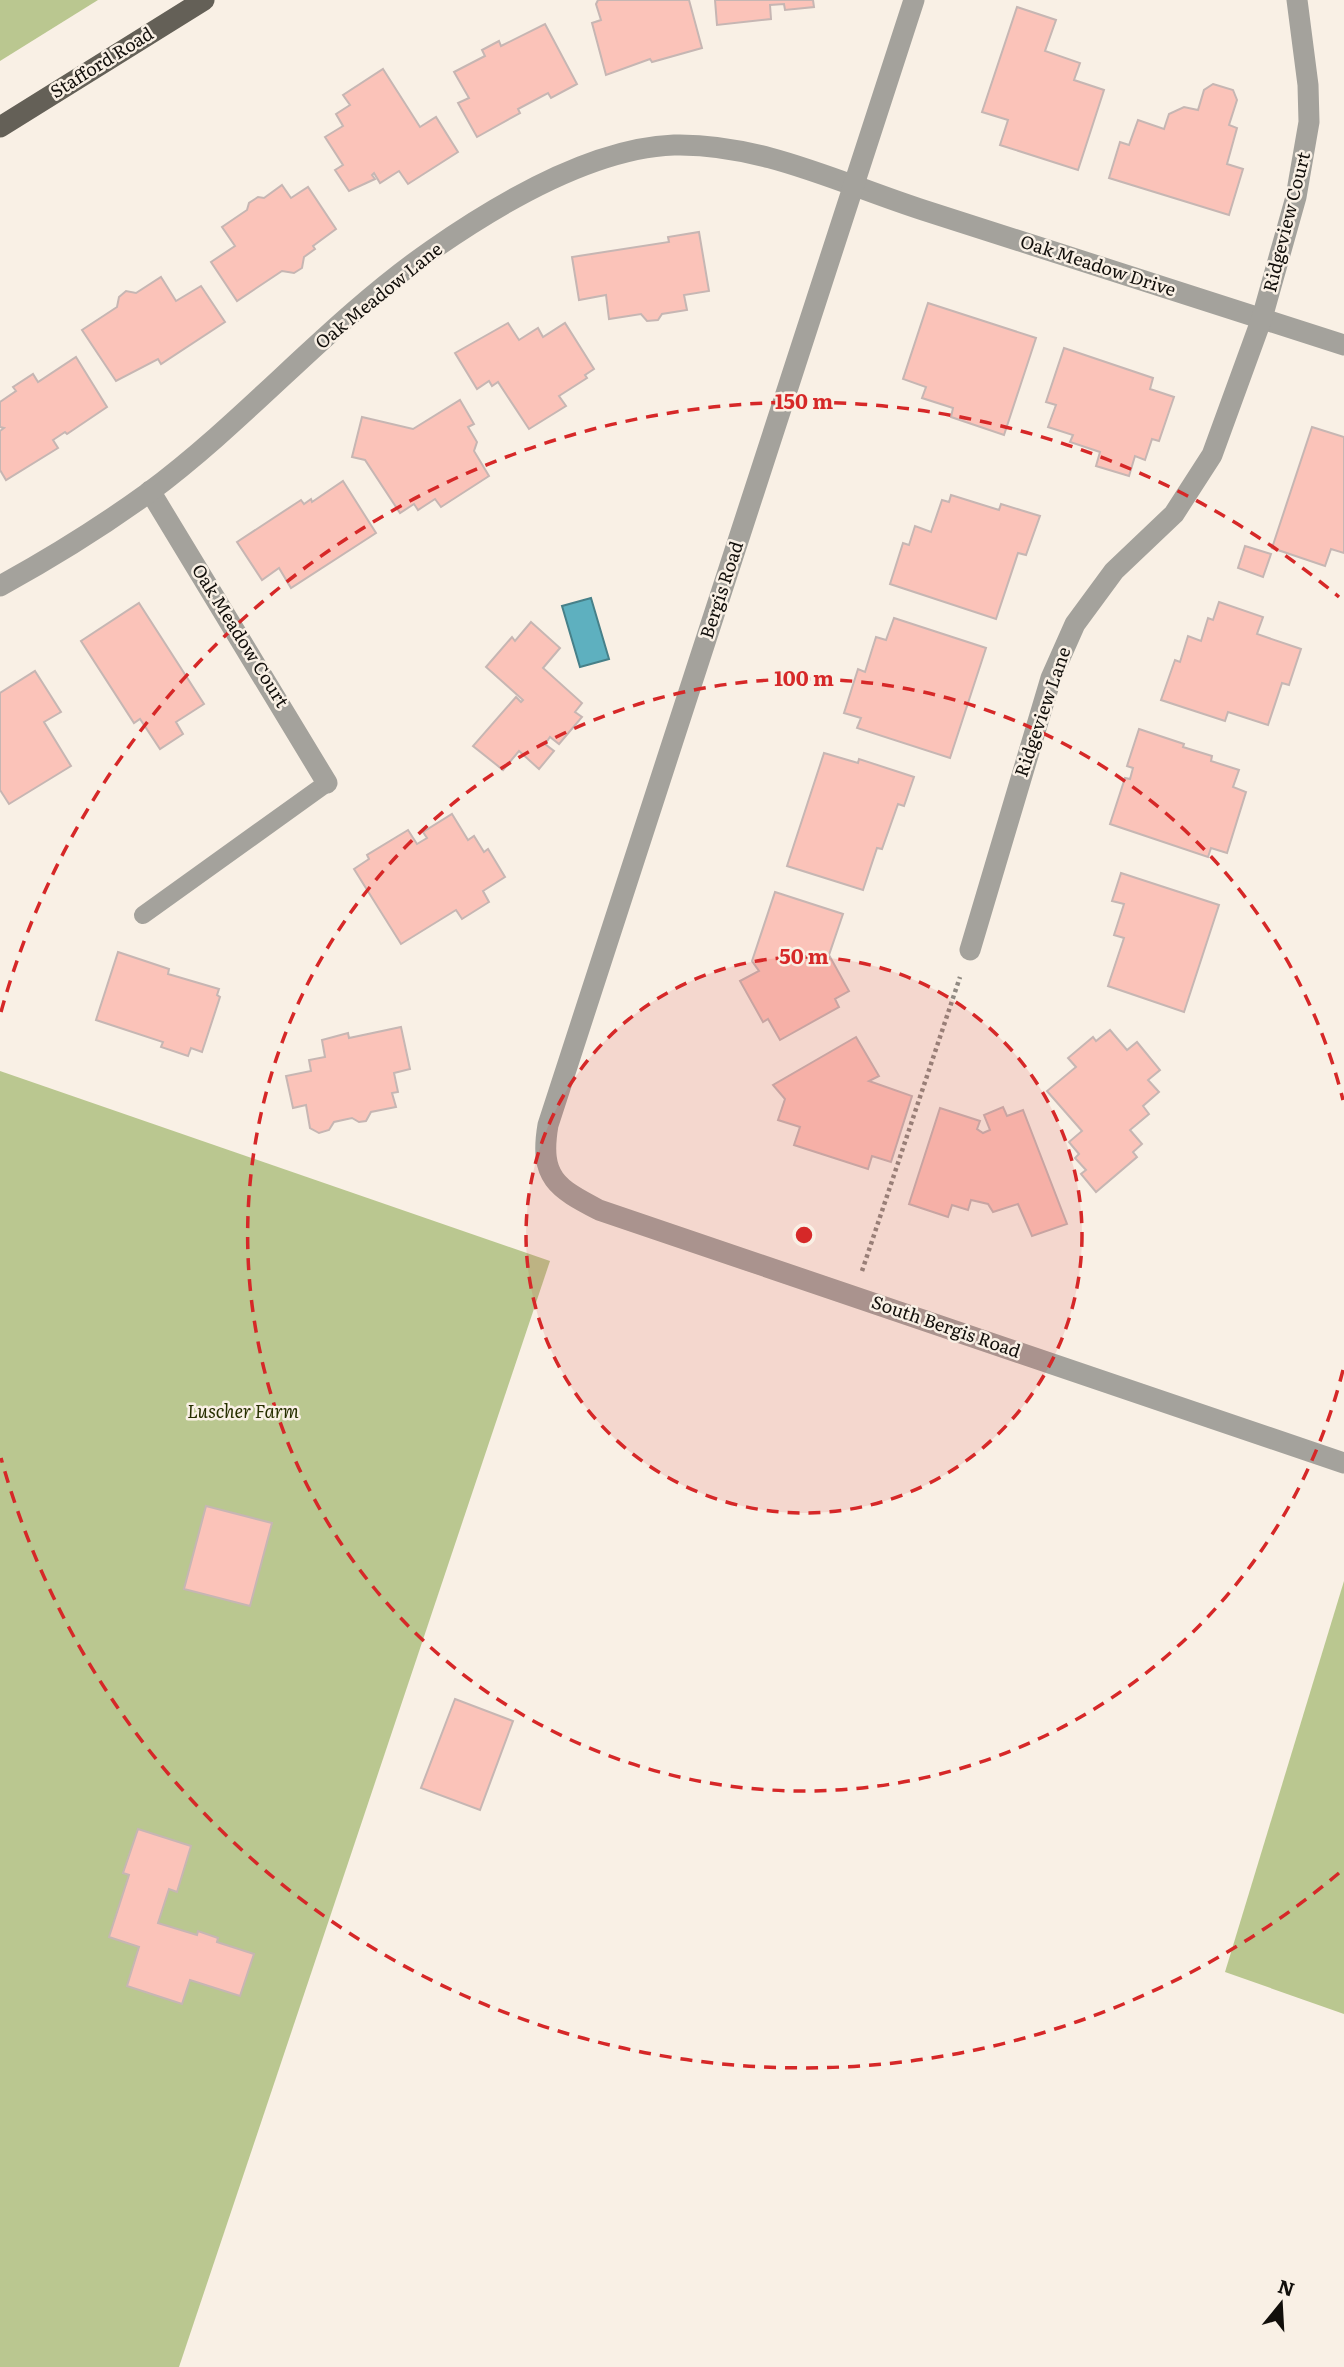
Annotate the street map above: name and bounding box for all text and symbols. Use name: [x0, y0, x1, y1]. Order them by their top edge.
street label: Stafford Road: [44, 19, 158, 104]
street label: Ridgeview Court: [1255, 148, 1316, 295]
street label: Oak Meadow Drive: [1017, 227, 1180, 302]
street label: Oak Meadow Lane: [309, 235, 448, 355]
text: 150 m: [775, 384, 833, 415]
street label: Bergis Road: [692, 537, 749, 642]
street label: Oak Meadow Court: [186, 558, 297, 713]
street label: Ridgeview Lane: [1007, 643, 1076, 780]
text: 100 m: [774, 661, 834, 692]
text: 50 m: [779, 939, 829, 970]
centre of rings: [792, 1223, 816, 1247]
street label: South Bergis Road: [868, 1287, 1025, 1364]
park label: Luscher Farm: [187, 1397, 299, 1424]
north arrow: [1246, 2269, 1316, 2339]
text: N: [1275, 2271, 1299, 2303]

